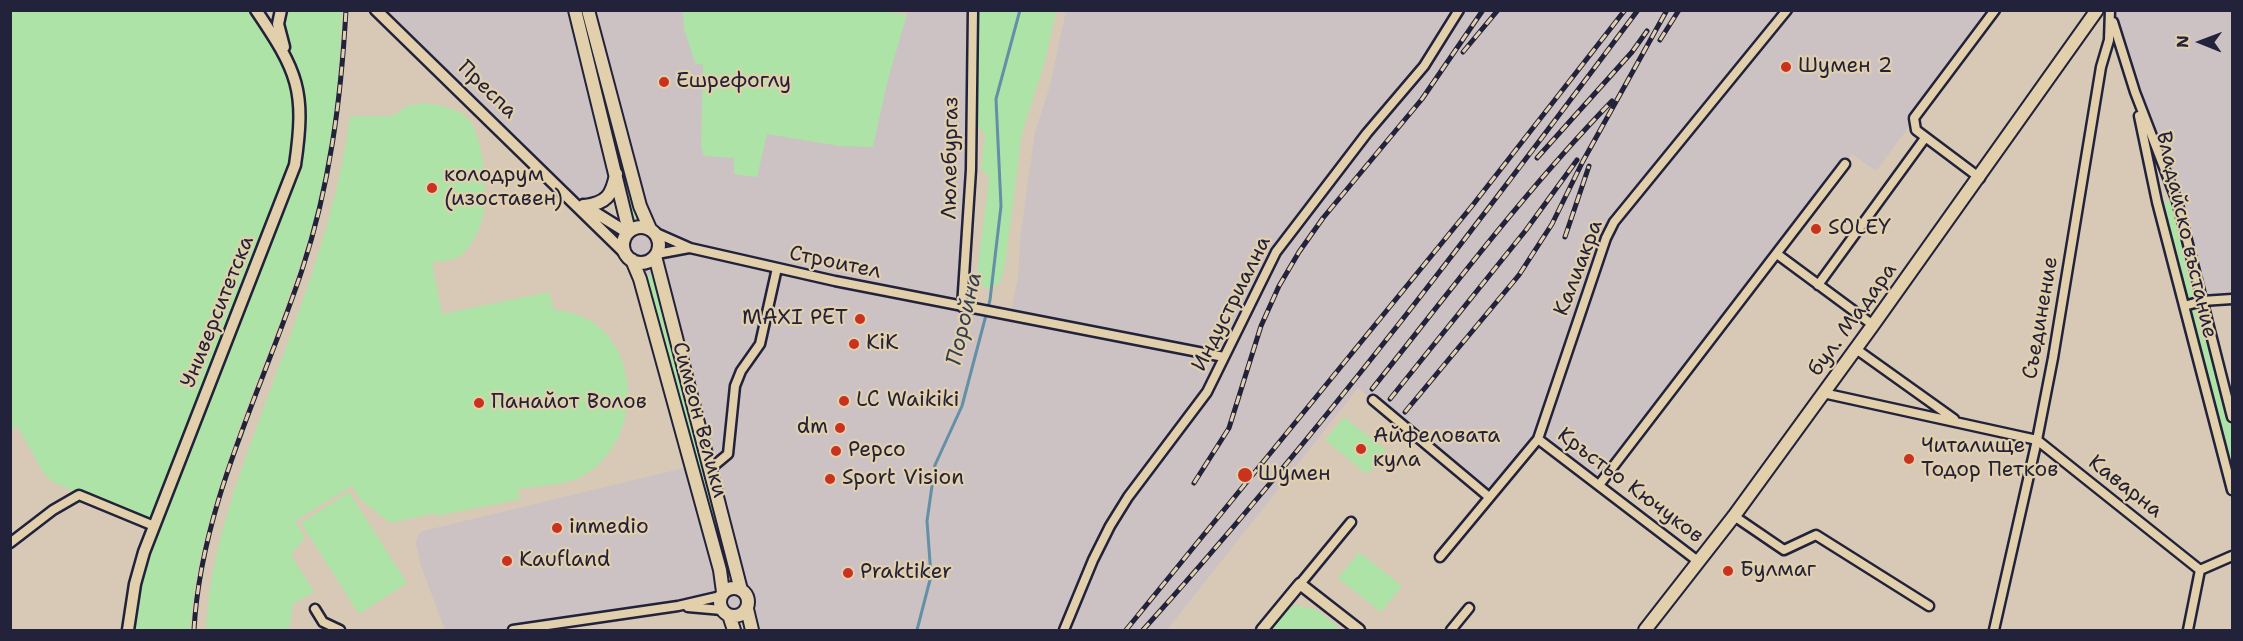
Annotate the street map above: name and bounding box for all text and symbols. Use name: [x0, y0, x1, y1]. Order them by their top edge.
north arrow: [2171, 12, 2231, 72]
text: N: [2172, 35, 2193, 48]
place label: Шумен 2: [1798, 54, 1892, 80]
street label: Преспа: [452, 56, 522, 124]
marker: Шумен 2: [1779, 60, 1793, 74]
place label: Ешрефоглу: [676, 69, 791, 95]
marker: Ешрефоглу: [657, 75, 671, 89]
street label: Люлебургаз: [937, 96, 965, 220]
street label: Владайско въстание: [2150, 129, 2222, 341]
place label: колодрум (изоставен): [444, 163, 563, 213]
marker: колодрум (изоставен): [425, 181, 439, 195]
place label: SOLEY: [1828, 216, 1891, 242]
street label: Калиакра: [1549, 217, 1609, 319]
marker: SOLEY: [1809, 222, 1823, 236]
street label: Университетска: [176, 232, 260, 392]
street label: Индустриална: [1187, 232, 1277, 376]
street label: Строител: [787, 241, 883, 285]
street label: Съединение: [2018, 255, 2064, 381]
street label: бул. Мадара: [1803, 258, 1903, 382]
water label: Поройна: [942, 270, 988, 368]
place label: MAXI PET: [742, 306, 848, 332]
marker: MAXI PET: [853, 312, 867, 326]
place label: KiK: [866, 331, 899, 357]
marker: KiK: [847, 337, 861, 351]
street label: Симеон Велики: [666, 339, 732, 501]
place label: LC Waikiki: [856, 388, 959, 414]
place label: Панайот Волов: [491, 390, 647, 416]
marker: LC Waikiki: [837, 394, 851, 408]
marker: Панайот Волов: [472, 396, 486, 410]
place label: dm: [797, 415, 828, 441]
marker: dm: [833, 421, 847, 435]
street label: Кръстьо Кючуков: [1552, 423, 1708, 549]
place label: Айфеловата кула: [1373, 424, 1500, 474]
place label: Читалище Тодор Петков: [1921, 434, 2058, 484]
place label: Pepco: [848, 438, 906, 464]
marker: Айфеловата кула: [1354, 442, 1368, 456]
marker: Pepco: [829, 444, 843, 458]
street label: Каварна: [2083, 450, 2167, 524]
marker: Читалище Тодор Петков: [1902, 452, 1916, 466]
place label: Шумен: [1258, 462, 1331, 488]
place label: Sport Vision: [842, 466, 964, 492]
marker: Шумен: [1236, 466, 1254, 484]
marker: Sport Vision: [823, 472, 837, 486]
place label: inmedio: [569, 515, 649, 541]
marker: inmedio: [550, 521, 564, 535]
place label: Kaufland: [519, 548, 610, 574]
marker: Kaufland: [500, 554, 514, 568]
place label: Булмаг: [1740, 558, 1816, 584]
place label: Praktiker: [860, 560, 952, 586]
marker: Булмаг: [1721, 564, 1735, 578]
marker: Praktiker: [841, 566, 855, 580]

